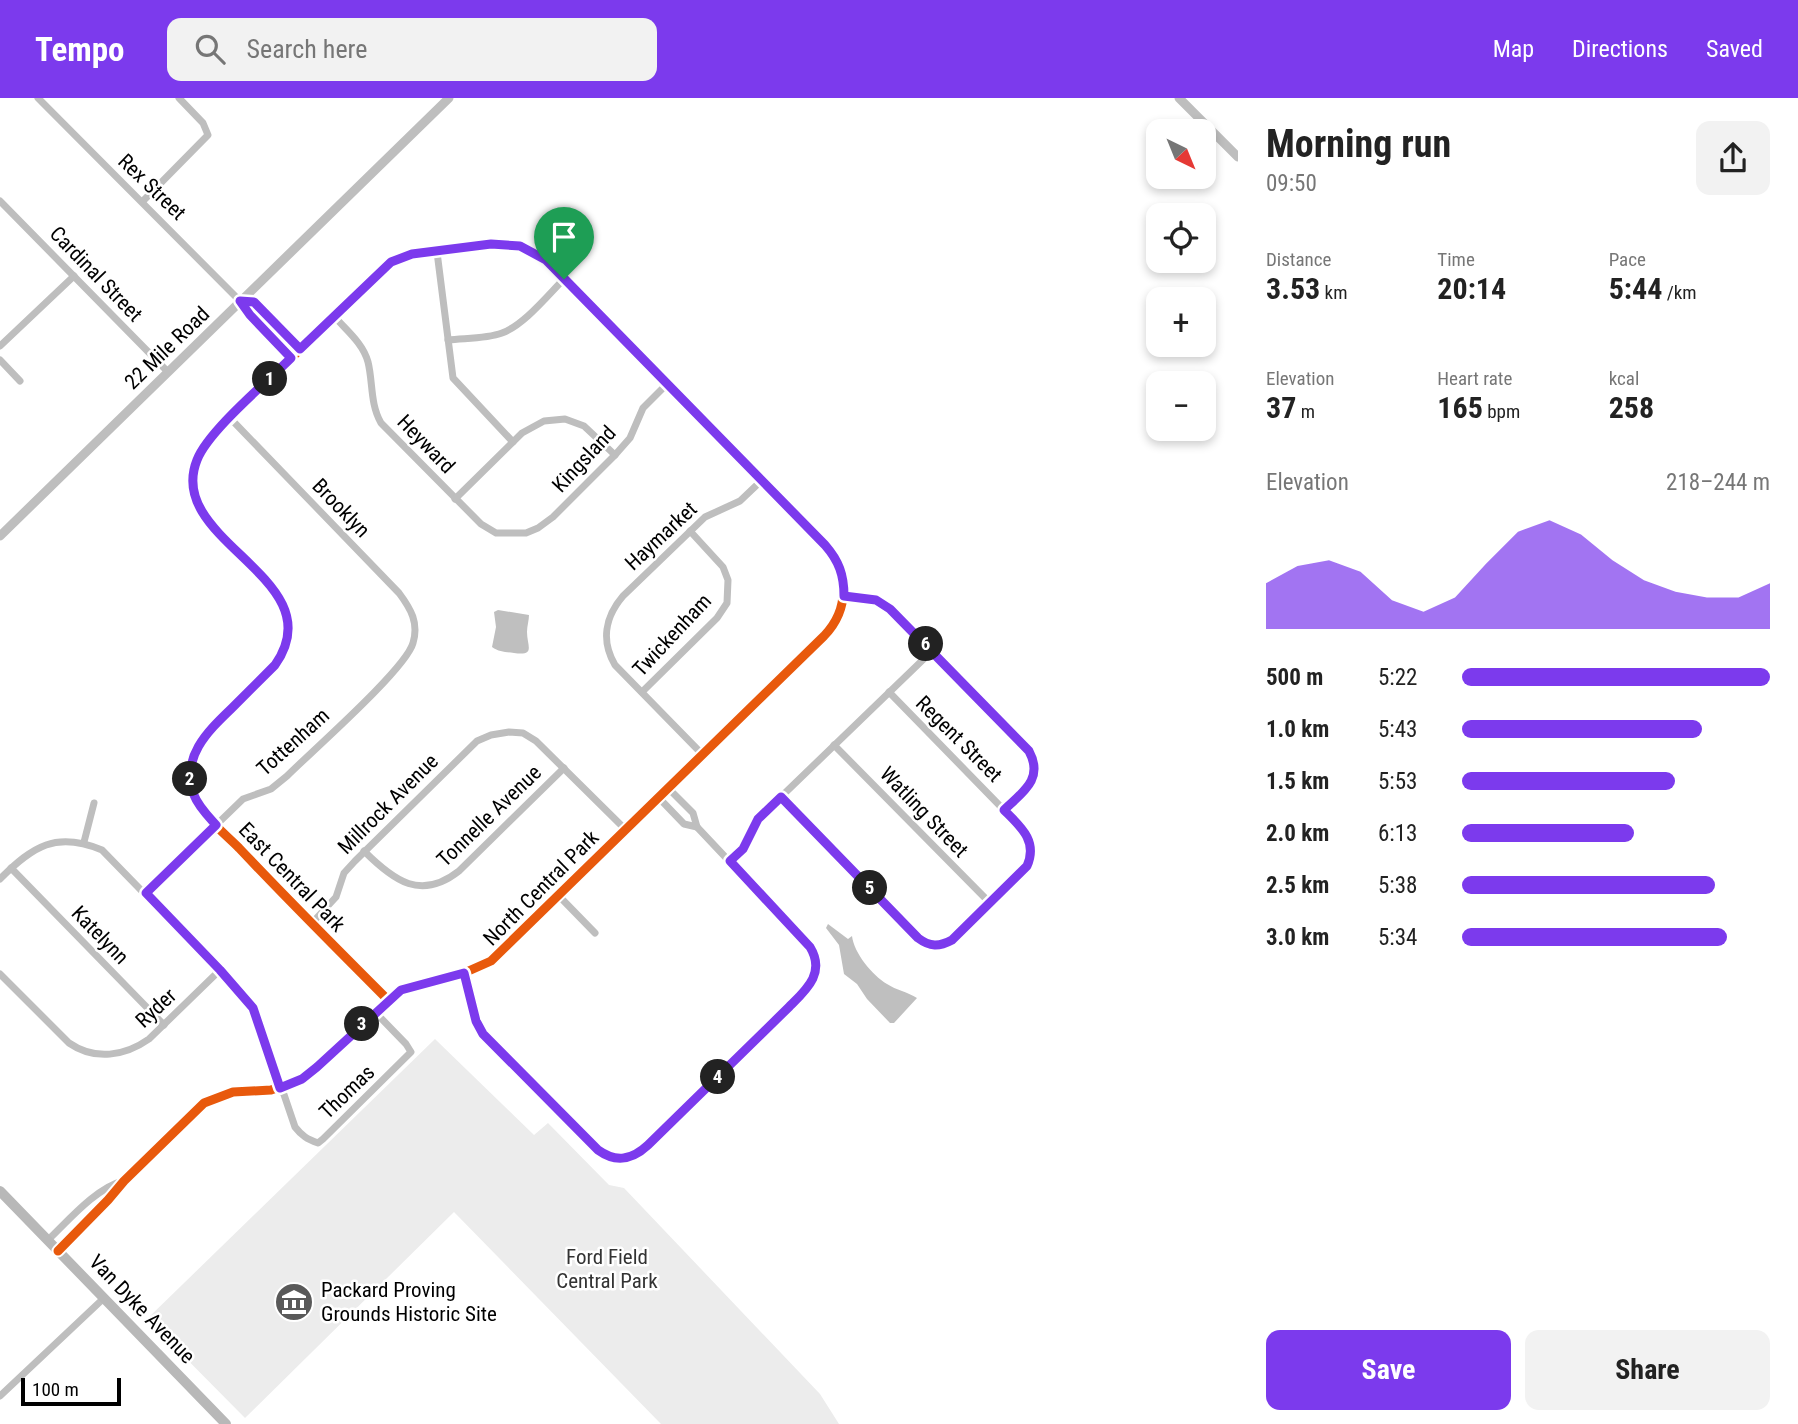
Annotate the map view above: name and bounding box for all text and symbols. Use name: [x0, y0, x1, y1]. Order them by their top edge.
search box: [167, 18, 657, 81]
text: Tempo: [35, 30, 125, 69]
icon: search: [191, 30, 229, 68]
text: Search here: [247, 34, 367, 64]
text: Map: [1493, 35, 1534, 63]
text: Directions: [1572, 35, 1668, 63]
text: Saved: [1706, 35, 1763, 63]
north arrow: [1146, 119, 1216, 189]
map controls: [1146, 119, 1216, 441]
button: share: [1696, 121, 1770, 195]
text: Morning run: [1266, 122, 1451, 166]
street label: Rex Street: [113, 149, 191, 225]
text: 09:50: [1266, 170, 1317, 197]
button: locate: [1146, 203, 1216, 273]
pin: [534, 207, 594, 279]
icon: arrive: [545, 218, 583, 256]
street label: Cardinal Street: [45, 222, 147, 326]
text: Distance: [1266, 248, 1331, 271]
text: Time: [1437, 248, 1475, 271]
text: Pace: [1609, 248, 1646, 271]
text: 3.53: [1266, 271, 1320, 306]
text: 20:14: [1437, 271, 1506, 306]
text: 5:44: [1609, 271, 1662, 306]
text: km: [1320, 281, 1347, 304]
text: /km: [1662, 281, 1697, 304]
button: +: [1146, 287, 1216, 357]
street label: 22 Mile Road: [120, 302, 214, 394]
pin: 1: [252, 362, 288, 396]
text: 1: [265, 367, 274, 390]
text: Elevation: [1266, 367, 1334, 390]
text: Heart rate: [1437, 367, 1512, 390]
text: kcal: [1609, 367, 1639, 390]
button: −: [1146, 371, 1216, 441]
text: 37: [1266, 390, 1296, 425]
text: 165: [1437, 390, 1483, 425]
text: 258: [1609, 390, 1654, 425]
text: m: [1296, 400, 1315, 423]
text: bpm: [1483, 400, 1520, 423]
street label: Heyward: [392, 410, 460, 478]
street label: Kingsland: [547, 421, 621, 497]
text: Elevation: [1266, 469, 1349, 496]
text: 218–244 m: [1666, 469, 1770, 496]
street label: Brooklyn: [307, 474, 375, 542]
street label: Haymarket: [620, 497, 702, 575]
street label: Twickenham: [628, 589, 716, 681]
pin: 6: [908, 626, 944, 662]
text: 6: [921, 632, 930, 655]
text: 500 m: [1266, 664, 1323, 691]
text: 5:22: [1378, 664, 1417, 691]
street label: Regent Street: [911, 691, 1007, 787]
street label: Tottenham: [252, 703, 334, 781]
text: 1.0 km: [1266, 716, 1329, 743]
text: 5:43: [1378, 716, 1417, 743]
street label: Millrock Avenue: [333, 749, 443, 859]
street label: Tonnelle Avenue: [432, 760, 546, 872]
pin: 2: [172, 762, 208, 796]
street label: Watling Street: [875, 762, 973, 862]
text: 2: [185, 767, 194, 790]
text: 1.5 km: [1266, 768, 1329, 795]
text: 5:53: [1378, 768, 1417, 795]
street label: East Central Park: [234, 817, 350, 937]
text: 2.0 km: [1266, 820, 1329, 847]
text: 6:13: [1378, 820, 1417, 847]
street label: North Central Park: [478, 825, 604, 951]
pin: 5: [852, 870, 888, 906]
text: 2.5 km: [1266, 872, 1329, 899]
text: 5:38: [1378, 872, 1417, 899]
text: 5: [865, 876, 874, 899]
street label: Katelynn: [67, 901, 133, 969]
text: 3.0 km: [1266, 924, 1329, 951]
text: 5:34: [1378, 924, 1417, 951]
street label: Ryder: [131, 983, 181, 1033]
pin: 3: [344, 1006, 380, 1042]
text: 3: [357, 1012, 366, 1035]
street label: Thomas: [315, 1060, 379, 1124]
pin: 4: [700, 1060, 736, 1094]
text: 4: [713, 1065, 722, 1088]
park label: Ford Field Central Park: [556, 1245, 658, 1293]
street label: Van Dyke Avenue: [84, 1250, 200, 1368]
place label: Packard Proving Grounds Historic Site: [321, 1278, 497, 1326]
museum icon: Packard Proving Grounds Historic Site: [273, 1281, 315, 1323]
button: Save: [1266, 1330, 1511, 1410]
button: Share: [1525, 1330, 1770, 1410]
scale bar: [21, 1375, 121, 1407]
text: 100 m: [32, 1378, 79, 1401]

